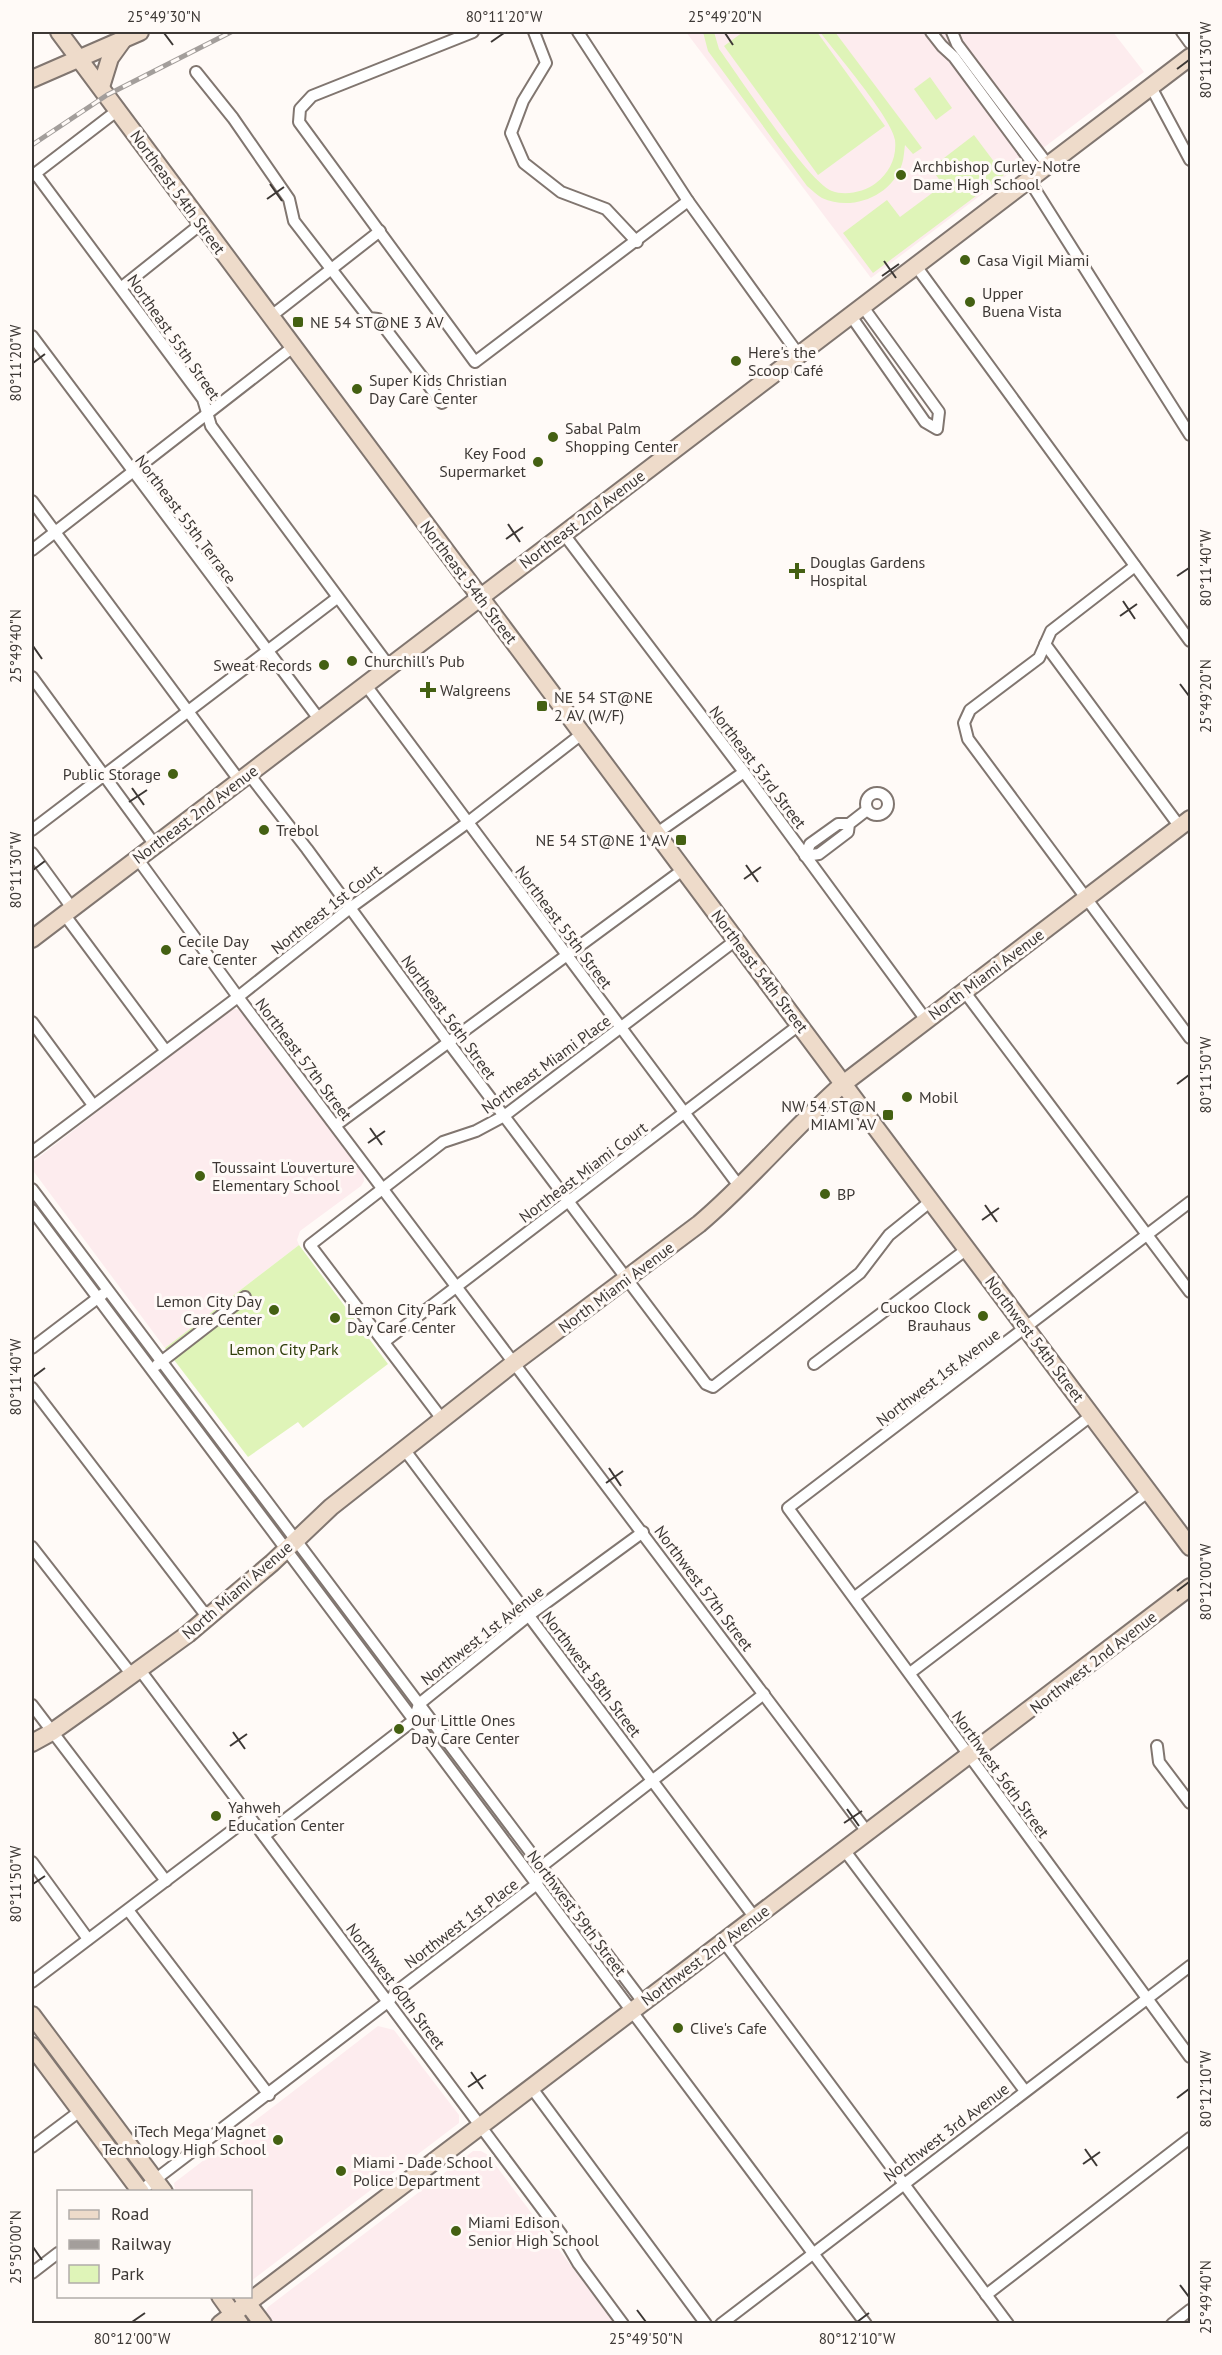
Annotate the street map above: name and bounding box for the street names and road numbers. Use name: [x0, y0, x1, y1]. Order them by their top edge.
street label: Northeast 54th Street: [126, 126, 230, 258]
street label: Northeast 55th Street: [123, 270, 225, 404]
street label: Northeast 55th Terrace: [131, 451, 241, 587]
street label: Northeast 2nd Avenue: [515, 465, 649, 573]
street label: Northeast 54th Street: [416, 517, 522, 648]
street label: Northeast 53rd Street: [705, 702, 811, 833]
street label: Northeast 2nd Avenue: [128, 760, 262, 868]
street label: Northeast 1st Court: [267, 859, 385, 958]
street label: Northeast 55th Street: [511, 862, 617, 993]
street label: Northeast 54th Street: [707, 906, 813, 1037]
street label: North Miami Avenue: [924, 924, 1048, 1024]
street label: Northeast 56th Street: [397, 951, 501, 1083]
street label: Northeast 57th Street: [251, 994, 357, 1125]
street label: Northeast Miami Place: [477, 1010, 615, 1118]
street label: Northeast Miami Court: [515, 1117, 652, 1227]
street label: North Miami Avenue: [554, 1237, 678, 1337]
street label: Northwest 54th Street: [981, 1272, 1089, 1406]
street label: Northwest 1st Avenue: [872, 1324, 1004, 1430]
street label: Northwest 57th Street: [650, 1521, 758, 1655]
street label: North Miami Avenue: [178, 1537, 296, 1643]
street label: Northwest 1st Avenue: [417, 1581, 547, 1689]
street label: Northwest 2nd Avenue: [1026, 1606, 1160, 1718]
street label: Northwest 58th Street: [538, 1607, 646, 1741]
street label: Northwest 56th Street: [948, 1706, 1054, 1842]
street label: Northwest 59th Street: [523, 1846, 631, 1980]
street label: Northwest 1st Place: [400, 1874, 522, 1972]
street label: Northwest 2nd Avenue: [637, 1900, 773, 2010]
street label: Northwest 60th Street: [342, 1919, 450, 2053]
street label: Northwest 3rd Avenue: [879, 2078, 1013, 2186]

